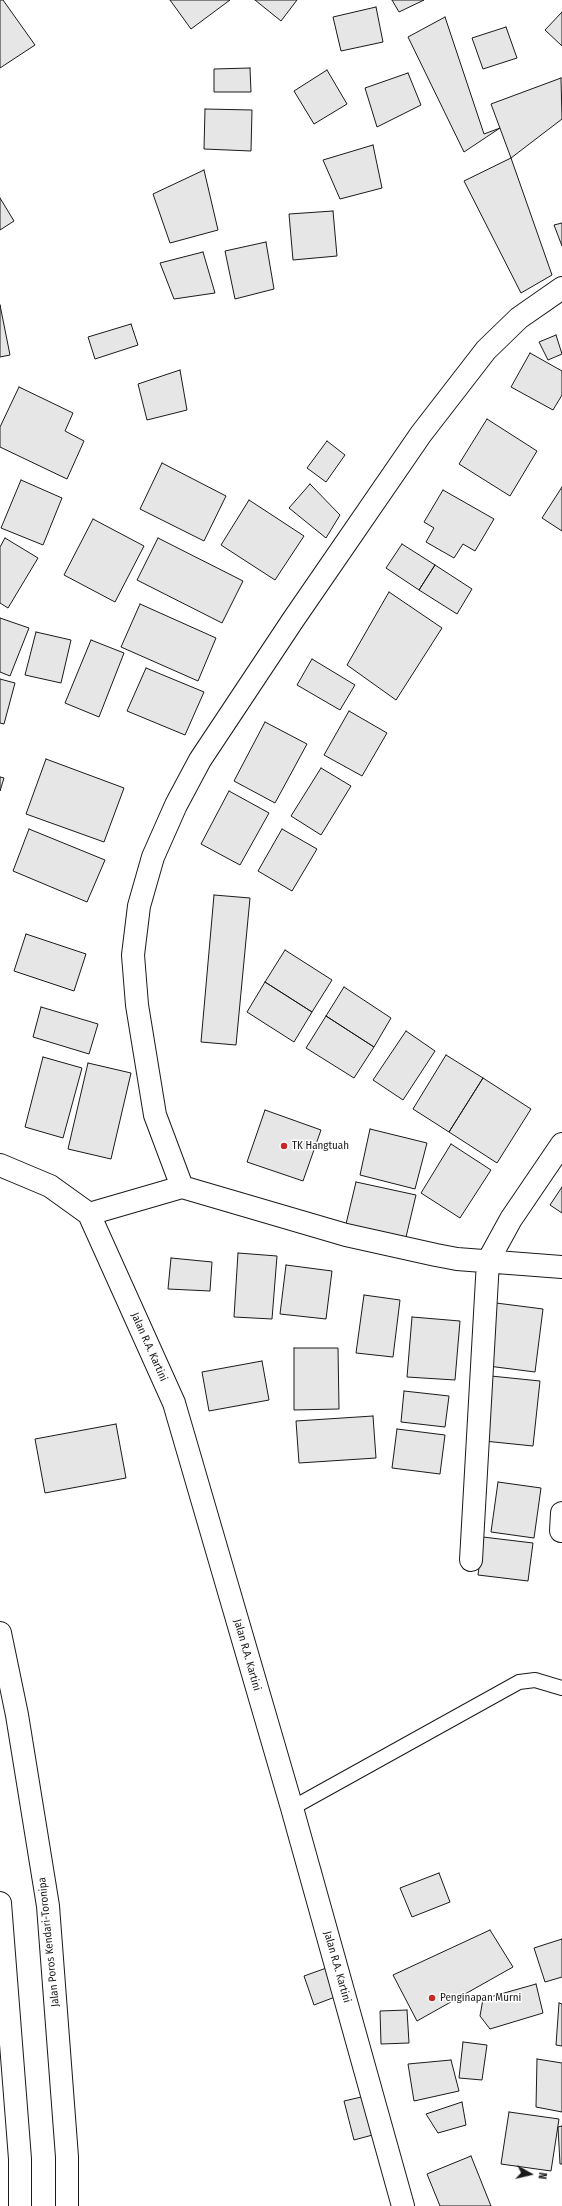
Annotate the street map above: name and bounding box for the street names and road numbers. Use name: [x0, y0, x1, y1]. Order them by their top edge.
street label: Jalan R.A. Kartini: [128, 1311, 170, 1383]
street label: Jalan R.A. Kartini: [230, 1618, 264, 1692]
street label: Jalan Poros Kendari-Toronipa: [36, 1877, 62, 2007]
street label: Jalan R.A. Kartini: [320, 1930, 354, 2004]

